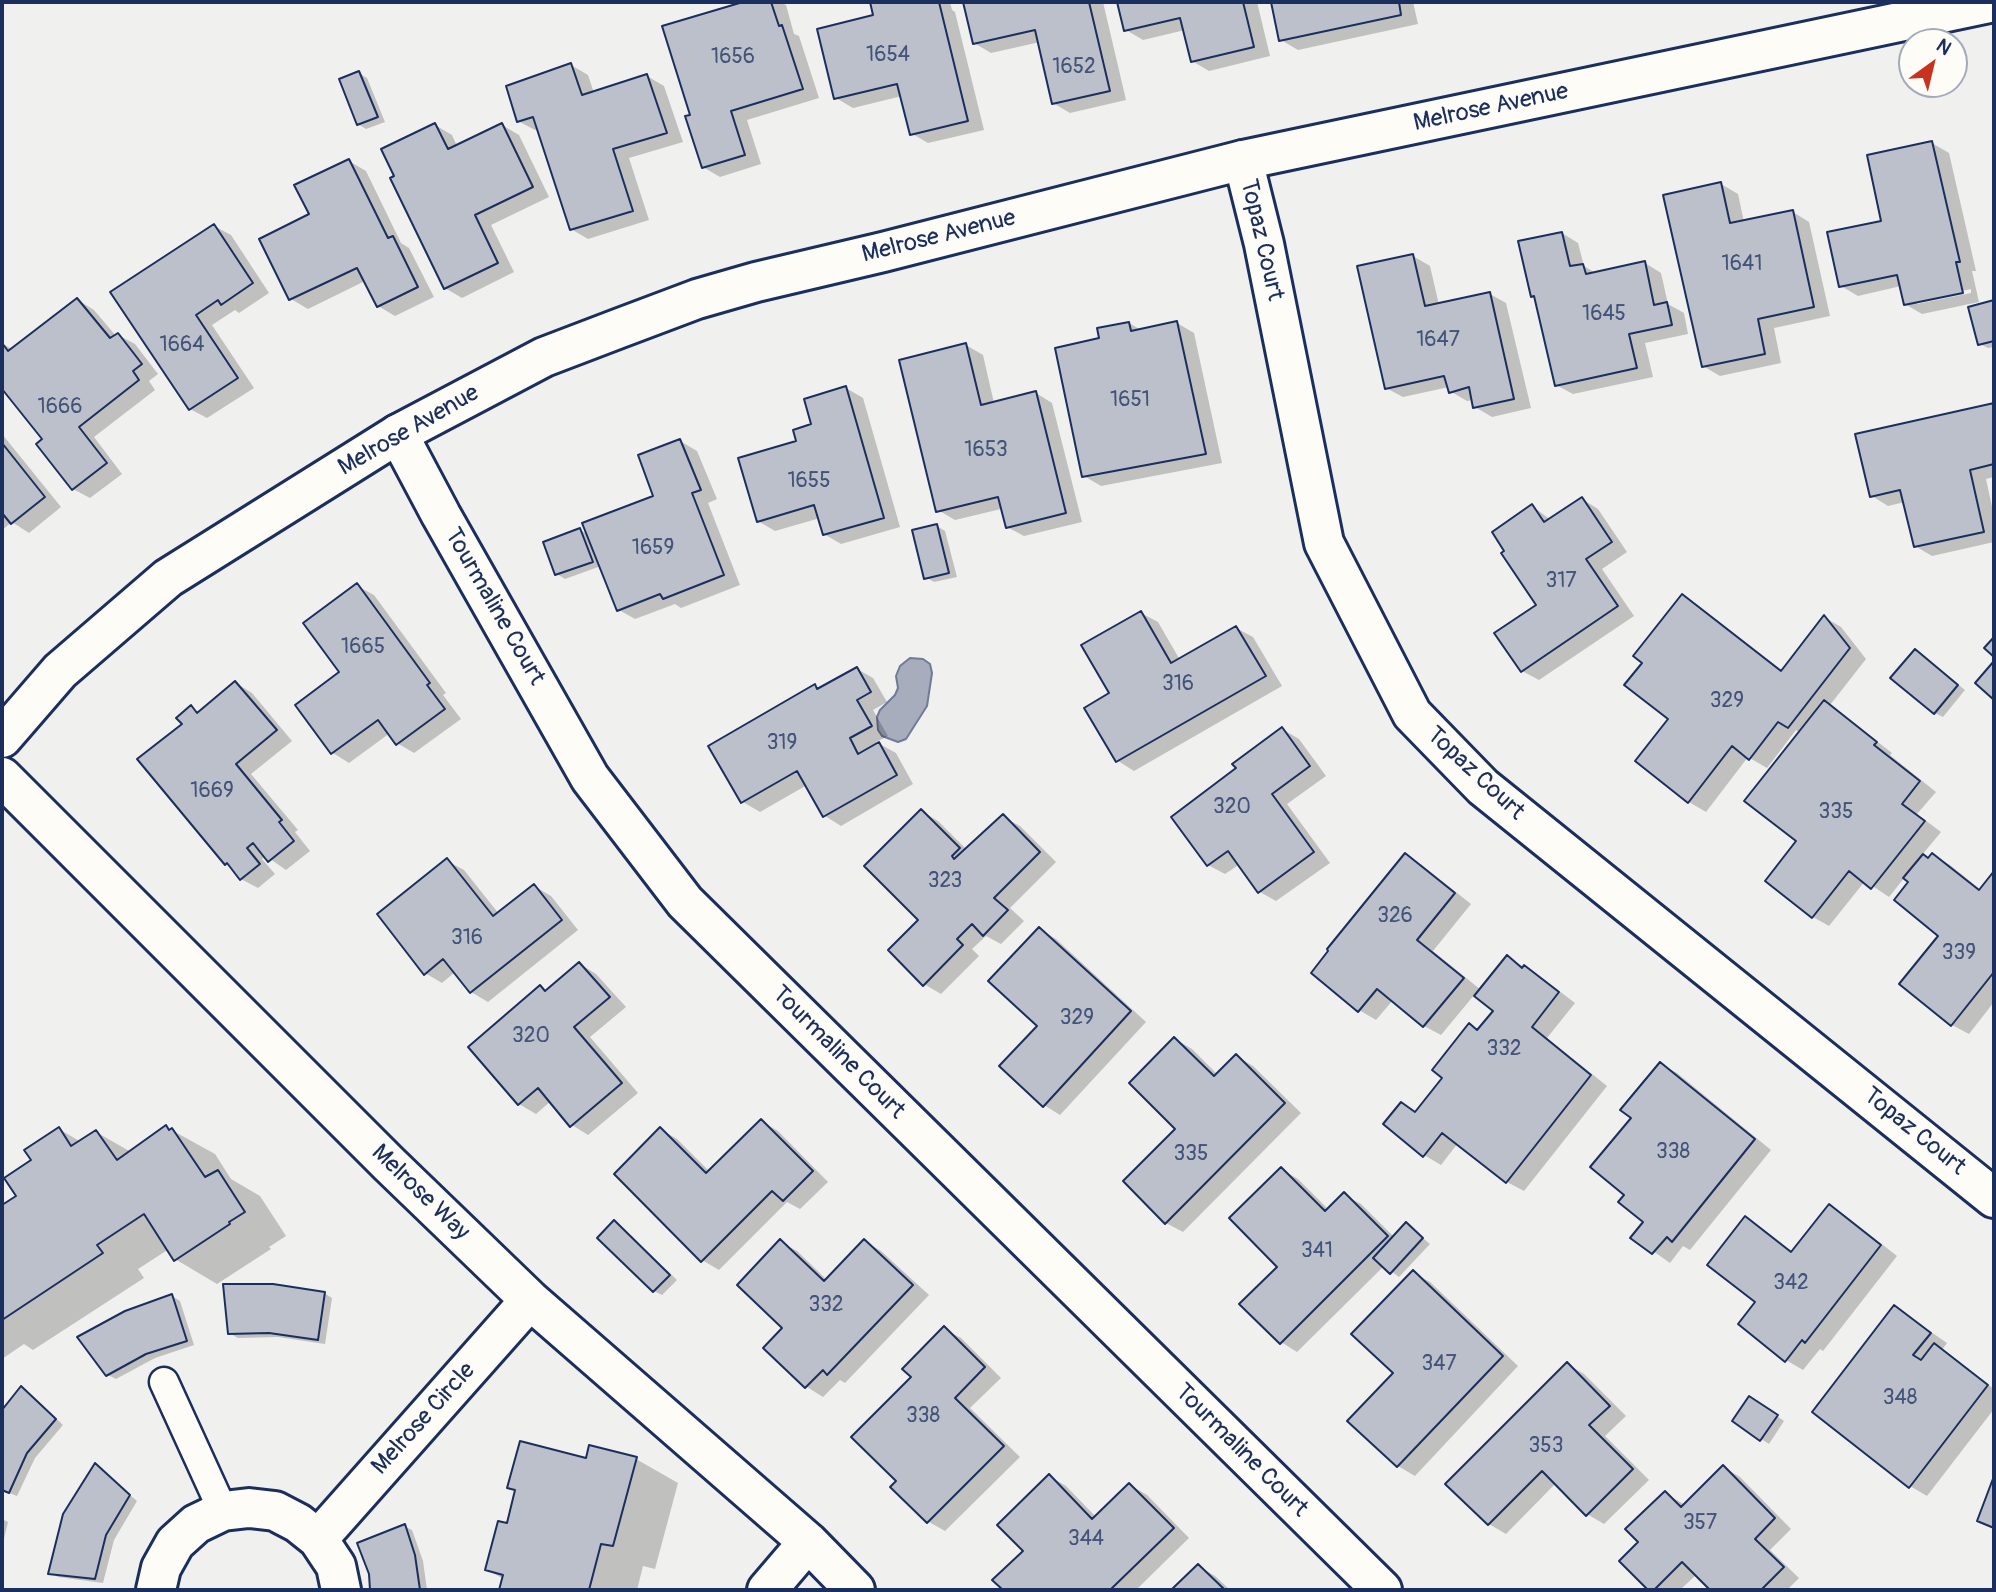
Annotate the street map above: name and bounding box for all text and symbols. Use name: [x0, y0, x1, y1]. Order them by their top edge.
north arrow: [1898, 28, 1968, 98]
text: N: [1932, 34, 1956, 61]
house number: 1654: [866, 43, 910, 69]
house number: 1656: [711, 45, 755, 71]
house number: 1652: [1052, 55, 1096, 81]
street label: Melrose Avenue: [1411, 78, 1571, 138]
street label: Topaz Court: [1233, 177, 1289, 303]
street label: Melrose Avenue: [859, 204, 1019, 270]
house number: 1641: [1722, 252, 1762, 278]
house number: 1645: [1582, 302, 1626, 328]
house number: 1647: [1416, 328, 1460, 354]
house number: 1664: [160, 333, 204, 359]
street label: Melrose Avenue: [334, 379, 484, 483]
house number: 1651: [1110, 388, 1150, 414]
house number: 1666: [38, 395, 82, 421]
house number: 1653: [964, 438, 1008, 464]
house number: 1655: [787, 469, 831, 495]
street label: Tourmaline Court: [437, 523, 551, 691]
house number: 1659: [632, 536, 674, 562]
house number: 317: [1545, 569, 1577, 595]
house number: 1665: [341, 635, 385, 661]
house number: 316: [1162, 672, 1194, 698]
house number: 329: [1710, 689, 1744, 715]
street label: Topaz Court: [1420, 721, 1530, 827]
house number: 319: [767, 731, 797, 757]
house number: 1669: [190, 779, 234, 805]
house number: 320: [1213, 795, 1251, 821]
house number: 335: [1819, 800, 1853, 826]
house number: 323: [928, 869, 962, 895]
house number: 326: [1377, 904, 1413, 930]
house number: 316: [451, 926, 483, 952]
house number: 339: [1942, 941, 1976, 967]
street label: Tourmaline Court: [765, 980, 911, 1126]
house number: 329: [1060, 1006, 1094, 1032]
house number: 320: [512, 1024, 550, 1050]
house number: 332: [1486, 1037, 1522, 1063]
street label: Topaz Court: [1857, 1082, 1971, 1182]
street label: Melrose Way: [365, 1139, 475, 1247]
house number: 338: [1656, 1140, 1690, 1166]
house number: 335: [1174, 1142, 1208, 1168]
house number: 341: [1301, 1239, 1333, 1265]
house number: 342: [1773, 1271, 1809, 1297]
house number: 332: [808, 1293, 844, 1319]
house number: 347: [1421, 1352, 1457, 1378]
street label: Melrose Circle: [366, 1357, 482, 1481]
street label: Tourmaline Court: [1168, 1378, 1314, 1524]
house number: 348: [1883, 1386, 1917, 1412]
house number: 338: [906, 1404, 940, 1430]
house number: 353: [1529, 1434, 1563, 1460]
house number: 357: [1683, 1511, 1717, 1537]
house number: 344: [1068, 1527, 1104, 1553]

